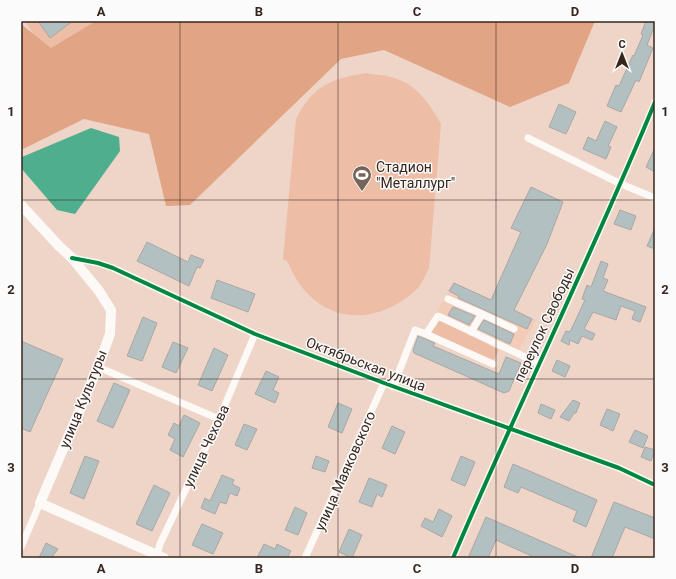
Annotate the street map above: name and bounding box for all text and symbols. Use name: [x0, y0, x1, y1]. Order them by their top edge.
text: A: [97, 4, 106, 19]
text: B: [255, 4, 263, 19]
text: C: [413, 4, 422, 19]
text: D: [571, 4, 579, 19]
north arrow: [602, 34, 642, 74]
text: С: [618, 38, 626, 51]
text: 1: [7, 104, 15, 119]
text: 1: [661, 104, 669, 119]
place label: Стадион "Металлург": [376, 159, 455, 191]
sports icon: Стадион "Металлург": [351, 164, 373, 192]
street label: переулок Свободы: [511, 266, 577, 384]
text: 2: [7, 282, 15, 297]
text: 2: [661, 282, 669, 297]
street label: Октябрьская улица: [304, 334, 428, 394]
street label: улица Культуры: [56, 348, 110, 450]
street label: улица Чехова: [180, 402, 232, 490]
street label: улица Маяковского: [311, 409, 379, 533]
text: 3: [7, 460, 15, 475]
text: 3: [661, 460, 669, 475]
text: A: [97, 561, 106, 576]
text: B: [255, 561, 263, 576]
text: C: [413, 561, 422, 576]
text: D: [571, 561, 579, 576]

